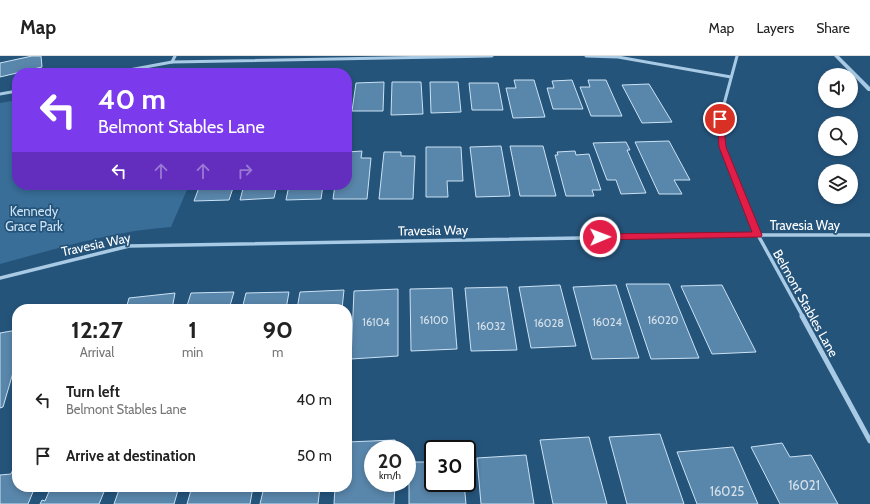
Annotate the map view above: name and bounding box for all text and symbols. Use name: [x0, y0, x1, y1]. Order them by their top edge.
text: Map: [20, 16, 56, 39]
text: Map: [709, 19, 734, 37]
text: Layers: [756, 19, 794, 37]
text: Share: [816, 19, 850, 37]
map controls: [818, 68, 858, 204]
button: sound: [818, 68, 858, 108]
text: 40 m: [98, 82, 166, 116]
icon: left: [32, 84, 84, 136]
pin: [703, 102, 737, 136]
icon: arrive: [709, 108, 731, 130]
text: Belmont Stables Lane: [98, 116, 265, 138]
button: search: [818, 116, 858, 156]
icon: left: [108, 160, 130, 182]
icon: ahead: [150, 160, 172, 182]
icon: ahead: [192, 160, 214, 182]
icon: right: [234, 160, 256, 182]
button: layers: [818, 164, 858, 204]
park label: Kennedy Grace Park: [5, 203, 63, 234]
position arrow: [579, 216, 621, 258]
street label: Travesia Way: [770, 217, 841, 233]
street label: Travesia Way: [398, 221, 469, 239]
street label: Travesia Way: [60, 229, 133, 259]
street label: Belmont Stables Lane: [770, 246, 842, 360]
house number: 16100: [420, 313, 449, 327]
house number: 16020: [648, 313, 679, 327]
text: 12:27: [71, 315, 123, 344]
text: 1: [188, 315, 197, 344]
text: 90: [262, 315, 293, 344]
house number: 16104: [362, 315, 390, 329]
house number: 16024: [592, 315, 622, 329]
house number: 16028: [534, 316, 564, 330]
house number: 16032: [476, 319, 506, 333]
text: Arrival: [80, 344, 114, 360]
text: min: [182, 344, 203, 360]
text: m: [272, 344, 283, 360]
text: Turn left: [66, 383, 120, 401]
icon: left: [32, 389, 54, 411]
text: 40 m: [296, 391, 332, 409]
text: Belmont Stables Lane: [66, 401, 186, 417]
speed limit sign: 30: [424, 440, 476, 492]
icon: arrive: [32, 445, 54, 467]
text: Arrive at destination: [66, 447, 196, 465]
text: 50 m: [297, 447, 332, 465]
text: 20: [378, 449, 402, 473]
text: km/h: [379, 469, 401, 482]
house number: 16021: [788, 477, 820, 493]
house number: 16025: [710, 483, 744, 499]

